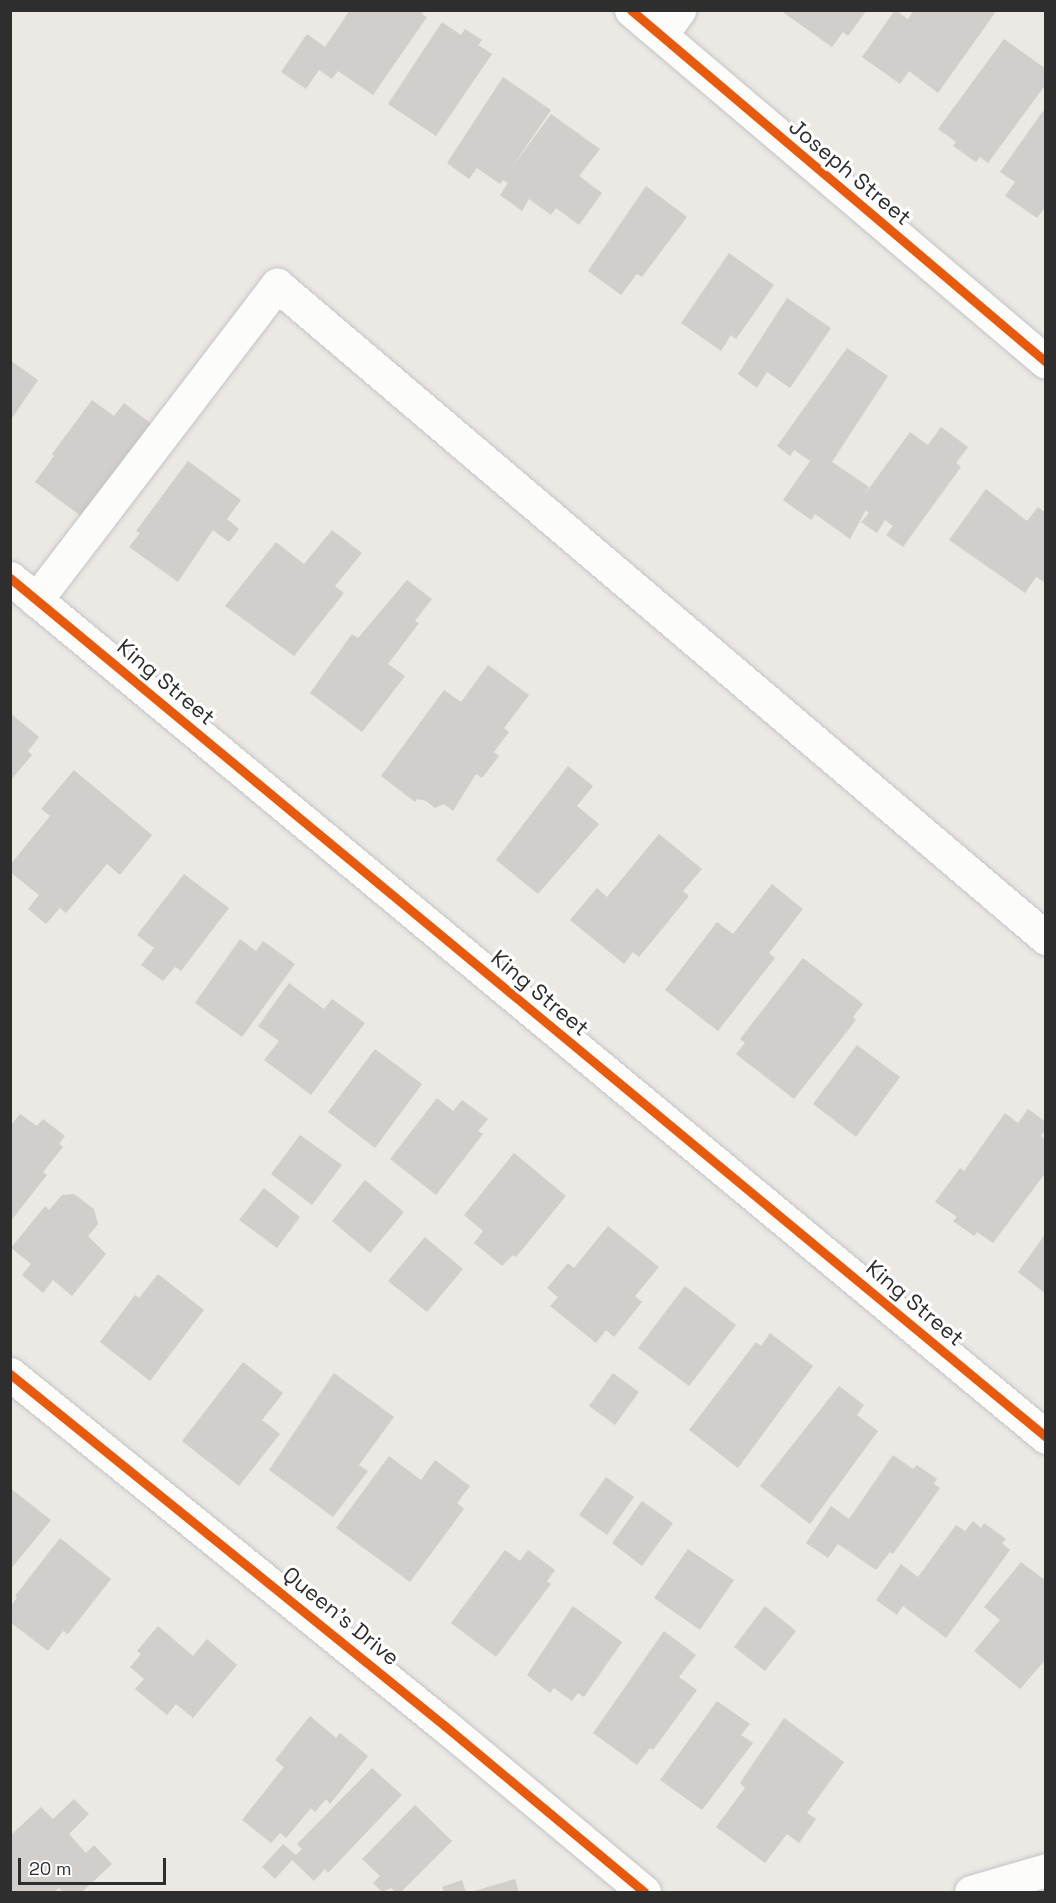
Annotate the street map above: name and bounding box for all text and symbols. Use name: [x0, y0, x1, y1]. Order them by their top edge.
street label: Joseph Street: [784, 113, 916, 231]
street label: King Street: [112, 634, 220, 730]
street label: King Street: [486, 945, 594, 1041]
street label: King Street: [861, 1255, 969, 1351]
street label: Queen's Drive: [277, 1561, 405, 1671]
scale bar: [21, 1846, 170, 1884]
text: 20 m: [29, 1857, 72, 1880]

